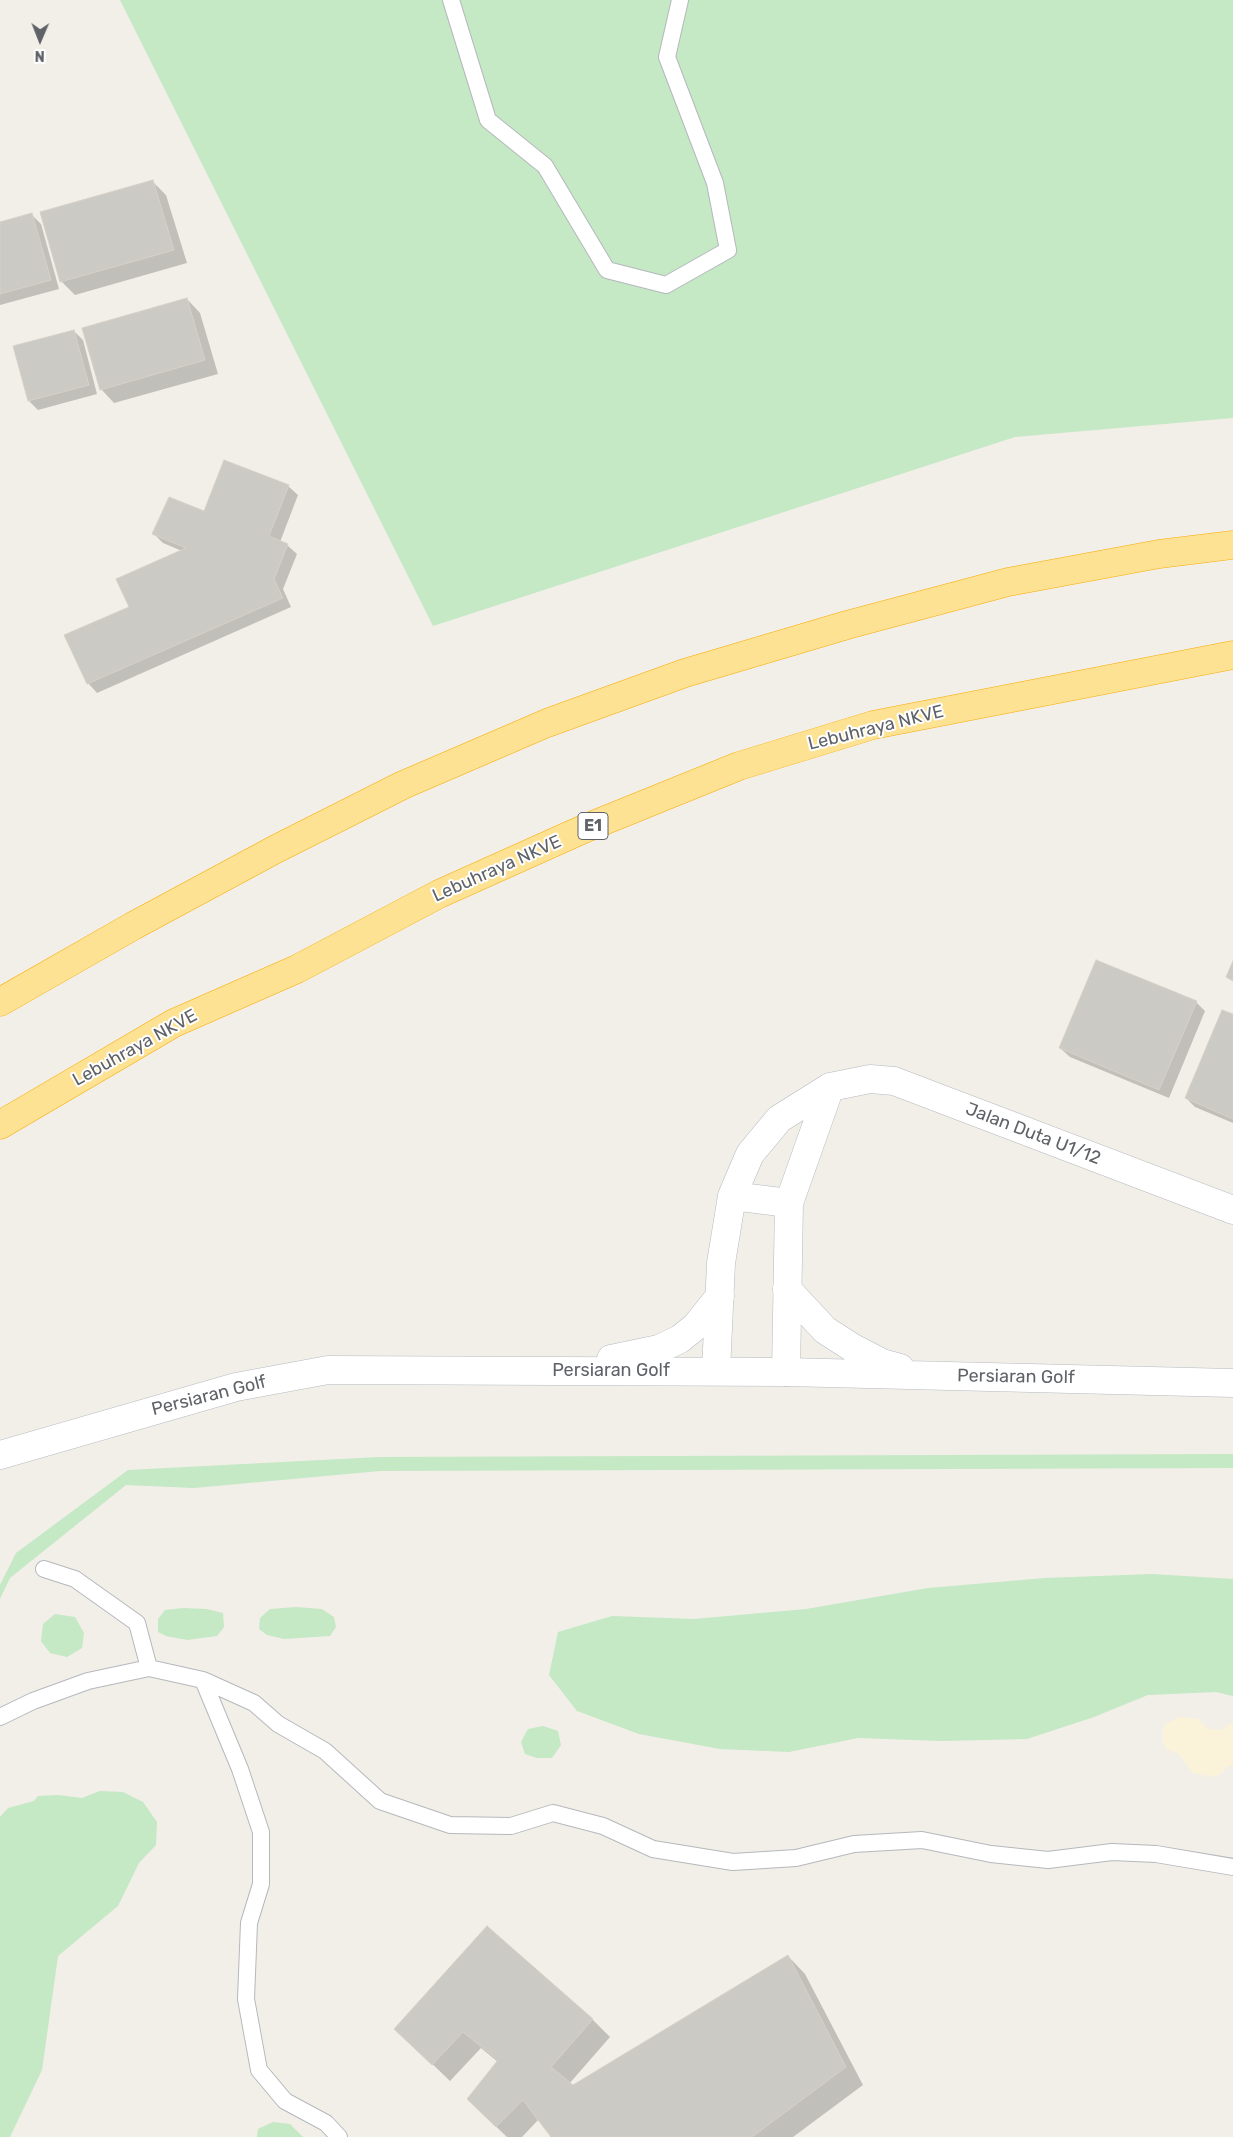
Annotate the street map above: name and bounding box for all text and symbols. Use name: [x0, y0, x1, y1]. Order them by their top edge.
north arrow: [15, 15, 65, 65]
text: N: [35, 47, 45, 64]
street label: Lebuhraya NKVE: [806, 701, 946, 755]
road number: E1: [578, 812, 608, 839]
street label: Lebuhraya NKVE: [429, 831, 565, 907]
street label: Lebuhraya NKVE: [69, 1005, 201, 1091]
street label: Jalan Duta U1/12: [963, 1098, 1103, 1170]
street label: Persiaran Golf: [552, 1360, 670, 1382]
street label: Persiaran Golf: [957, 1365, 1075, 1389]
street label: Persiaran Golf: [149, 1371, 269, 1421]

